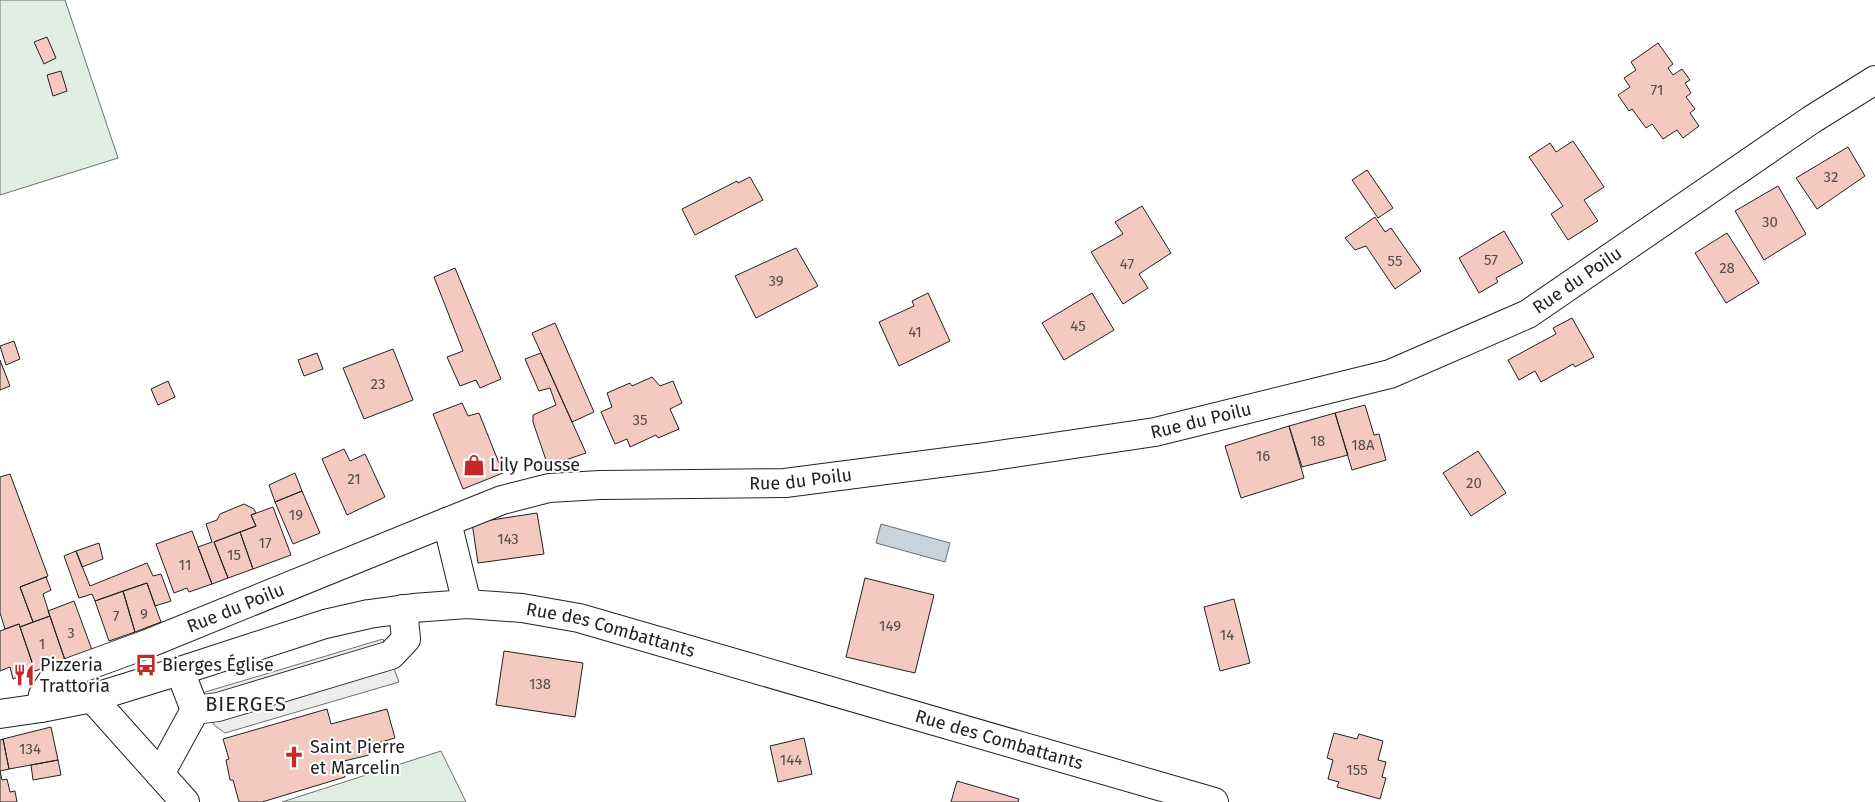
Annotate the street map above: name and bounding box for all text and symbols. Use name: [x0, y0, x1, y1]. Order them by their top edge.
house number: 71: [1651, 81, 1663, 99]
house number: 32: [1824, 168, 1838, 186]
house number: 30: [1762, 213, 1778, 231]
street label: Rue du Poilu: [1528, 242, 1626, 319]
house number: 57: [1484, 251, 1498, 269]
house number: 55: [1388, 252, 1402, 270]
house number: 47: [1120, 255, 1134, 273]
house number: 28: [1719, 259, 1735, 277]
house number: 39: [768, 272, 784, 290]
house number: 45: [1070, 317, 1086, 335]
house number: 41: [908, 323, 922, 341]
house number: 23: [371, 375, 385, 393]
street label: Rue du Poilu: [1148, 398, 1254, 444]
house number: 35: [632, 411, 648, 429]
house number: 18: [1311, 432, 1325, 450]
house number: 18A: [1351, 436, 1375, 454]
house number: 16: [1256, 447, 1270, 465]
shop icon: Lily Pousse: [461, 452, 487, 478]
place label: Lily Pousse: [490, 454, 580, 476]
street label: Rue du Poilu: [749, 463, 853, 494]
house number: 21: [347, 470, 361, 488]
house number: 20: [1466, 474, 1482, 492]
house number: 19: [289, 506, 303, 524]
house number: 143: [497, 530, 519, 548]
house number: 17: [258, 534, 272, 552]
house number: 15: [227, 546, 241, 564]
house number: 11: [179, 556, 191, 574]
street label: Rue du Poilu: [184, 578, 288, 638]
street label: Rue des Combattants: [524, 598, 698, 662]
house number: 9: [140, 605, 148, 623]
house number: 7: [113, 607, 120, 625]
house number: 149: [879, 617, 901, 635]
house number: 3: [67, 624, 75, 642]
house number: 14: [1220, 626, 1234, 644]
house number: 1: [39, 635, 45, 653]
bus stop icon: Bierges Église: [133, 652, 159, 678]
place label: Bierges Église: [162, 653, 274, 676]
place label: Pizzeria Trattoria: [40, 654, 110, 697]
restaurant icon: Pizzeria Trattoria: [11, 662, 37, 688]
house number: 138: [529, 675, 551, 693]
district label: BIERGES: [205, 692, 287, 716]
street label: Rue des Combattants: [913, 705, 1086, 775]
place label: Saint Pierre et Marcelin: [310, 736, 405, 779]
house number: 134: [19, 740, 41, 758]
church icon: Saint Pierre et Marcelin: [281, 744, 307, 770]
house number: 144: [780, 751, 802, 769]
house number: 155: [1346, 761, 1368, 779]

